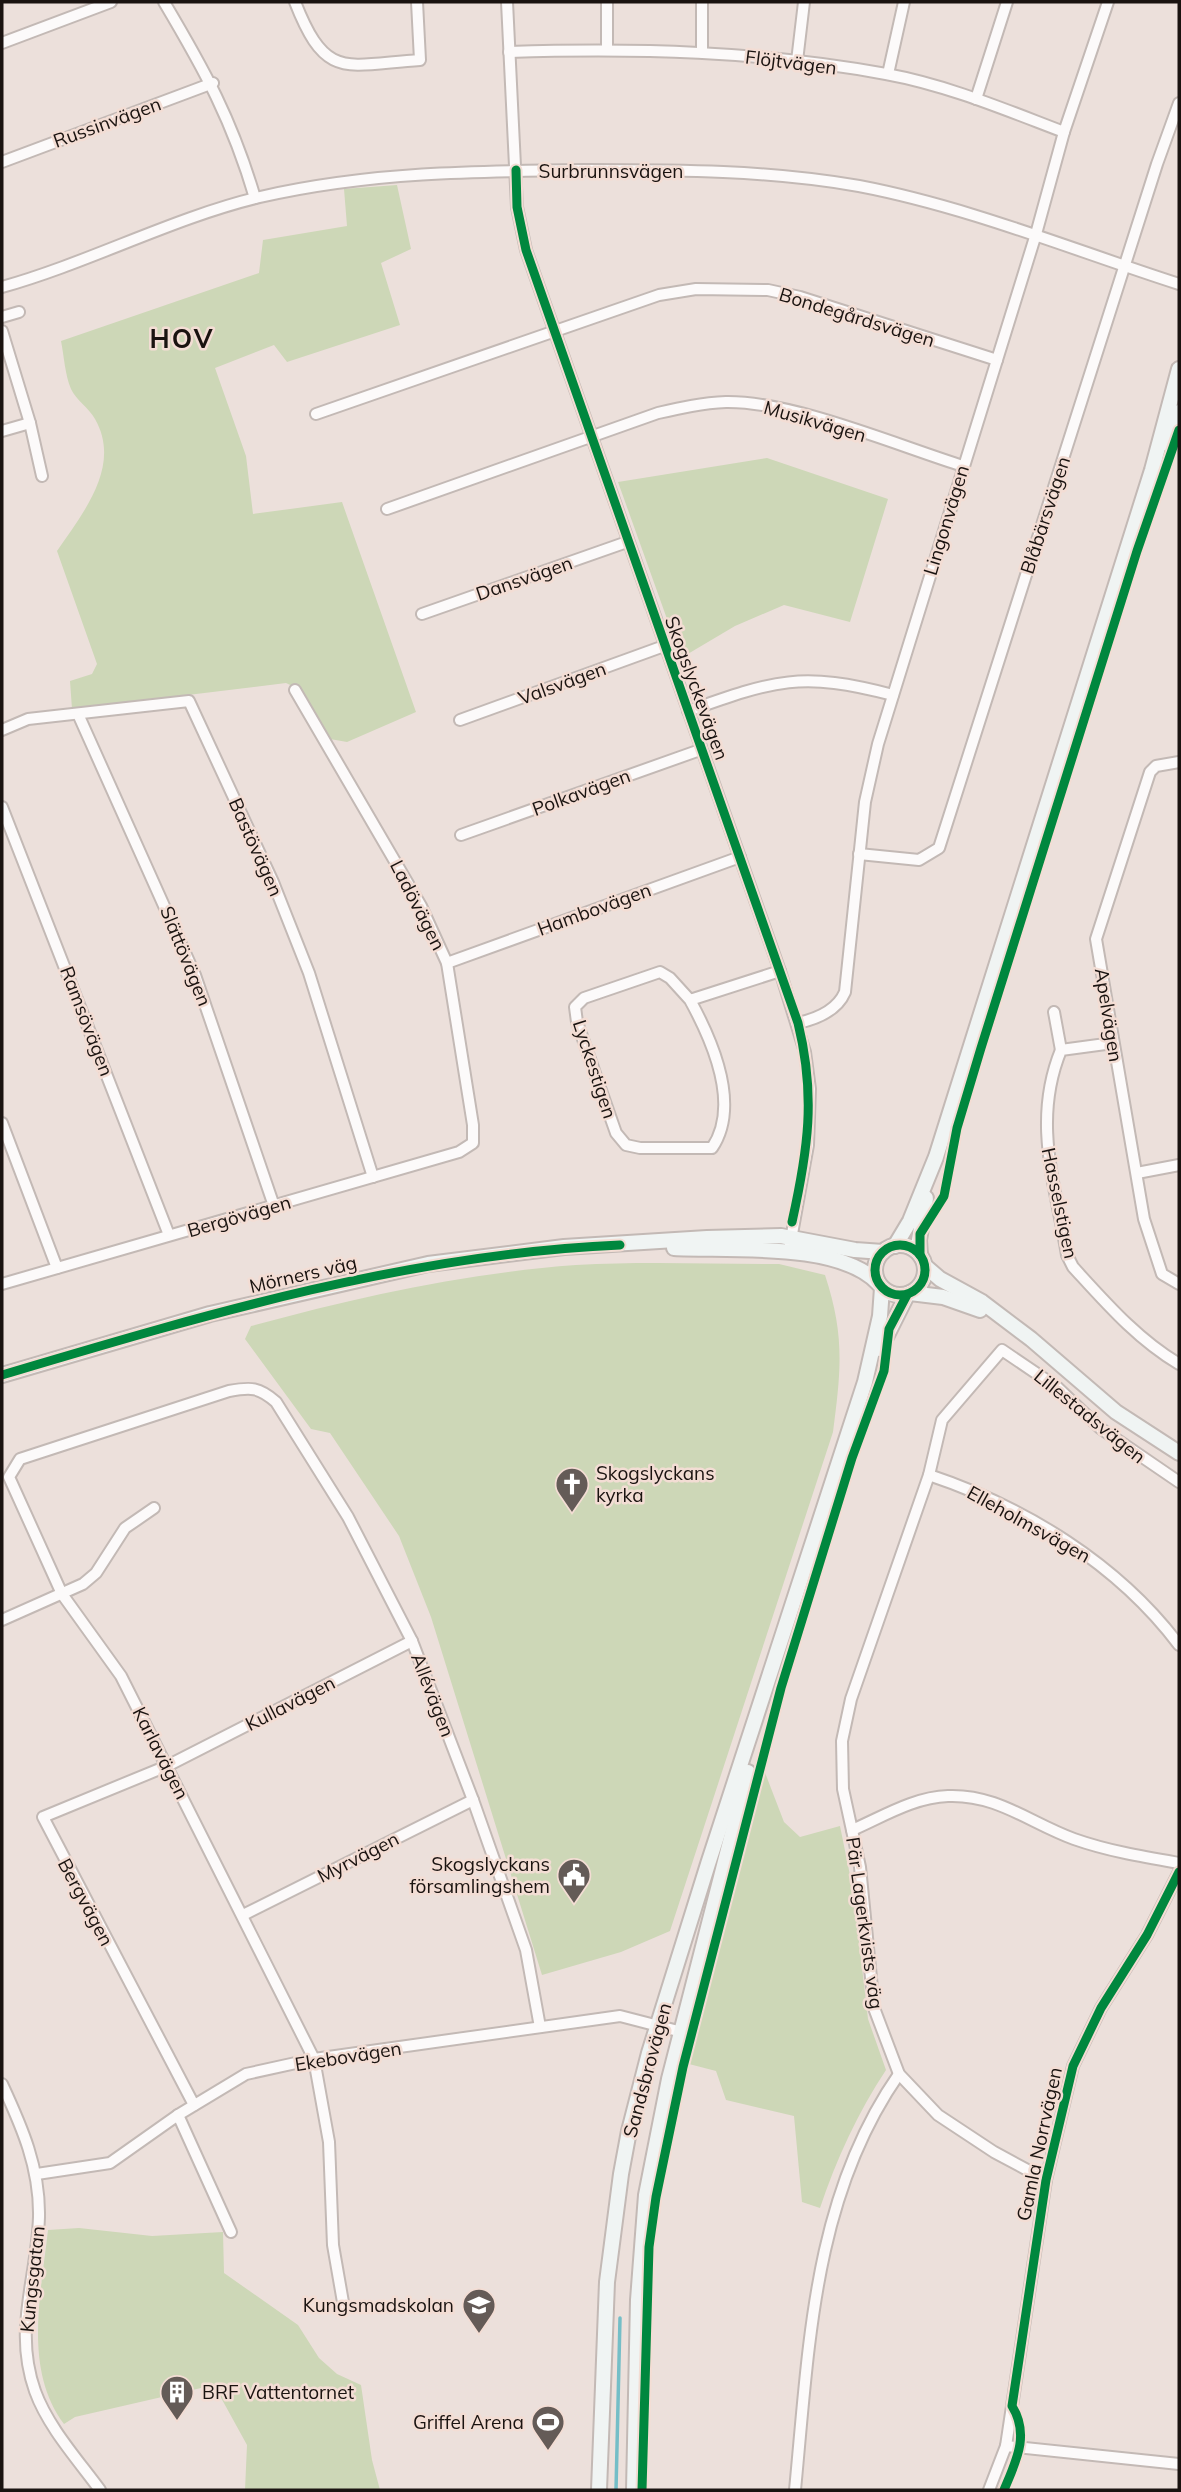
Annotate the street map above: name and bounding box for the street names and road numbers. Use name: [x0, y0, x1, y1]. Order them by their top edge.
street label: Flöjtvägen: [744, 44, 838, 80]
street label: Russinvägen: [50, 91, 164, 153]
street label: Surbrunnsvägen: [539, 159, 683, 183]
street label: Bondegårdsvägen: [776, 282, 938, 352]
street label: Musikvägen: [761, 395, 869, 447]
street label: Blåbärsvägen: [1015, 453, 1075, 577]
street label: Lingonvägen: [918, 462, 974, 578]
street label: Dansvägen: [473, 550, 575, 606]
street label: Skogslyckevägen: [660, 613, 734, 763]
street label: Valsvägen: [515, 656, 609, 710]
street label: Polkavägen: [529, 763, 633, 821]
street label: Bastövägen: [224, 794, 288, 900]
street label: Ladövägen: [385, 856, 451, 954]
street label: Hambovägen: [534, 877, 654, 941]
street label: Slättövägen: [155, 902, 217, 1010]
street label: Ramsövägen: [55, 963, 119, 1079]
street label: Apelvägen: [1090, 966, 1128, 1064]
street label: Lyckestigen: [568, 1017, 622, 1121]
street label: Hasselstigen: [1037, 1145, 1083, 1261]
street label: Bergövägen: [184, 1190, 294, 1242]
street label: Mörners väg: [247, 1250, 359, 1298]
street label: Lillestadsvägen: [1029, 1364, 1151, 1468]
street label: Elleholmsvägen: [963, 1480, 1095, 1568]
street label: Allévägen: [406, 1650, 460, 1740]
street label: Kullavägen: [241, 1670, 339, 1736]
street label: Karlavägen: [127, 1703, 195, 1803]
street label: Myrvägen: [313, 1826, 403, 1888]
street label: Pär Lagerkvists väg: [841, 1835, 889, 2011]
street label: Bergvägen: [53, 1854, 119, 1950]
street label: Sandsbrovägen: [617, 2000, 677, 2140]
street label: Ekebovägen: [293, 2036, 403, 2076]
street label: Gamla Norrvägen: [1011, 2065, 1067, 2223]
street label: Kungsgatan: [14, 2225, 50, 2333]

